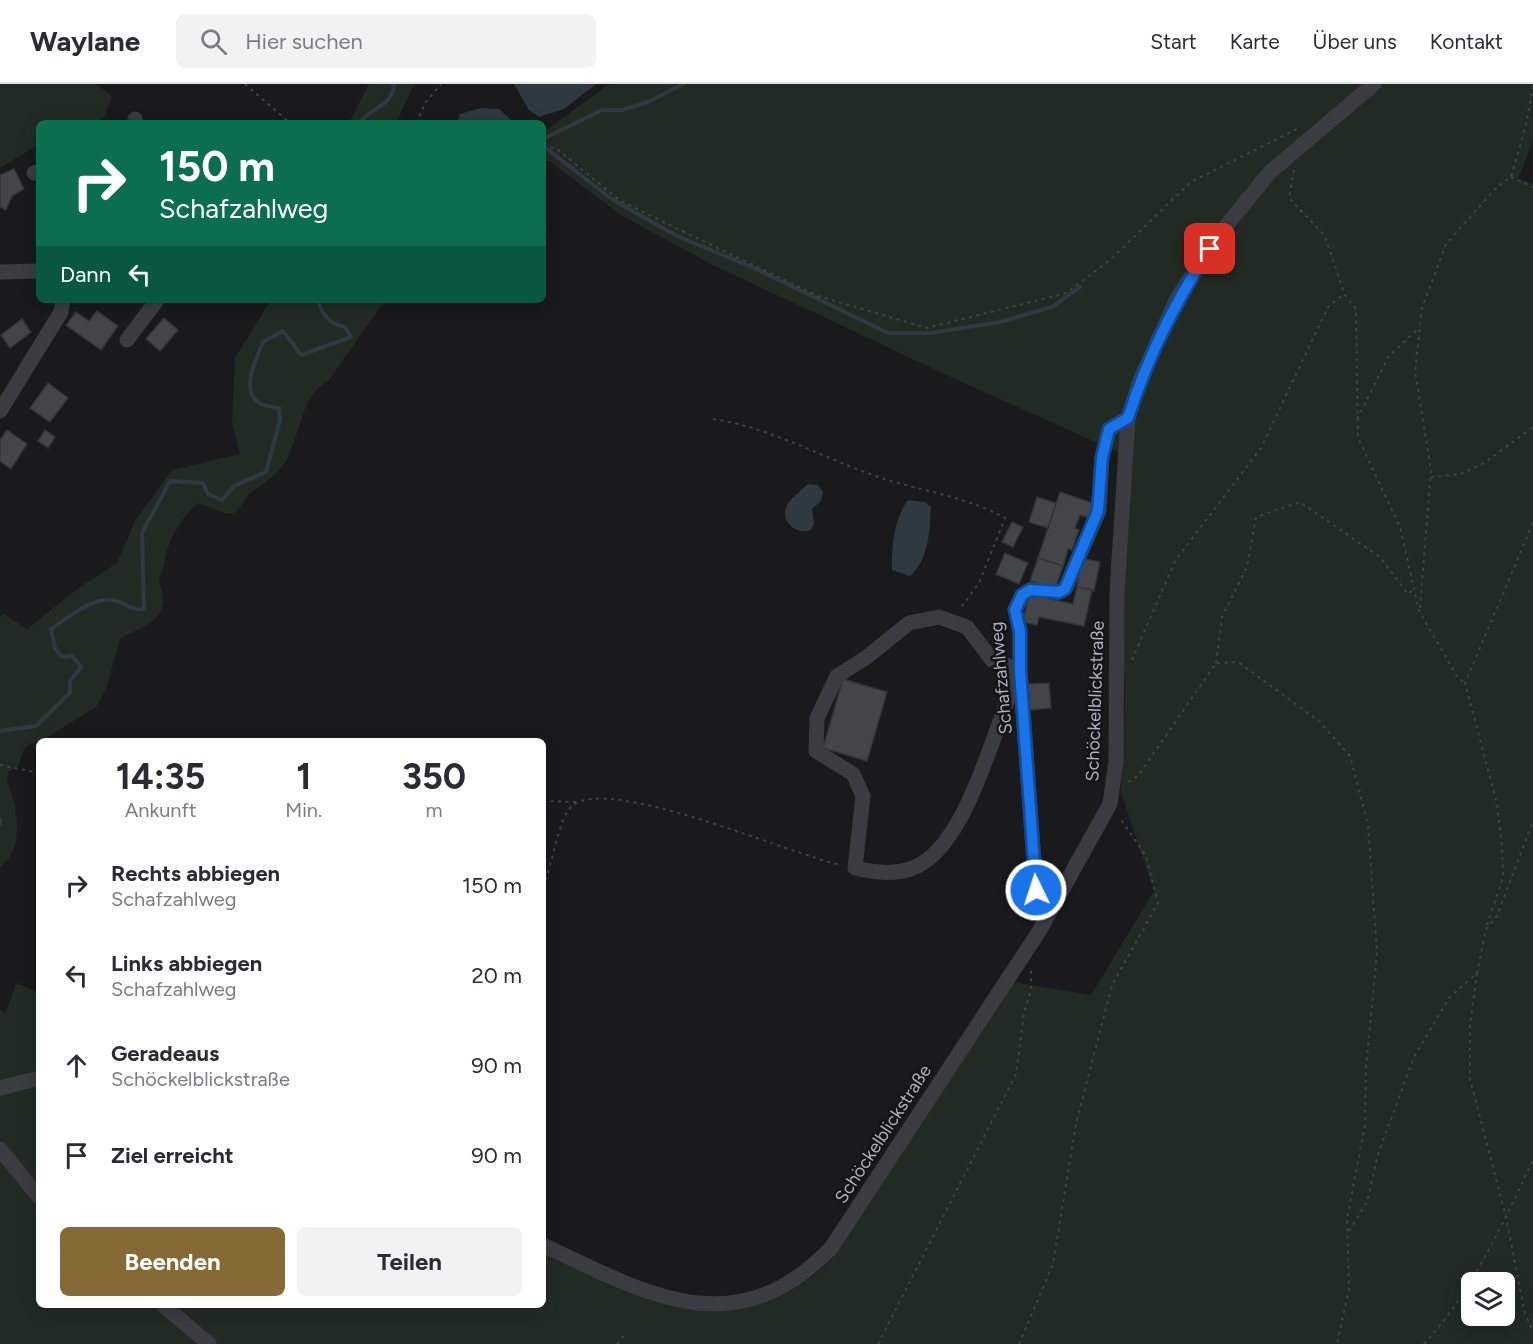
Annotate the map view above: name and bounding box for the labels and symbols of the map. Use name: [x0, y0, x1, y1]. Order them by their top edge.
pin: [1184, 223, 1235, 274]
street label: Schöckelblickstraße: [1081, 620, 1109, 782]
street label: Schafzahlweg: [985, 621, 1017, 735]
position arrow: [1004, 858, 1068, 922]
street label: Schöckelblickstraße: [830, 1060, 936, 1207]

